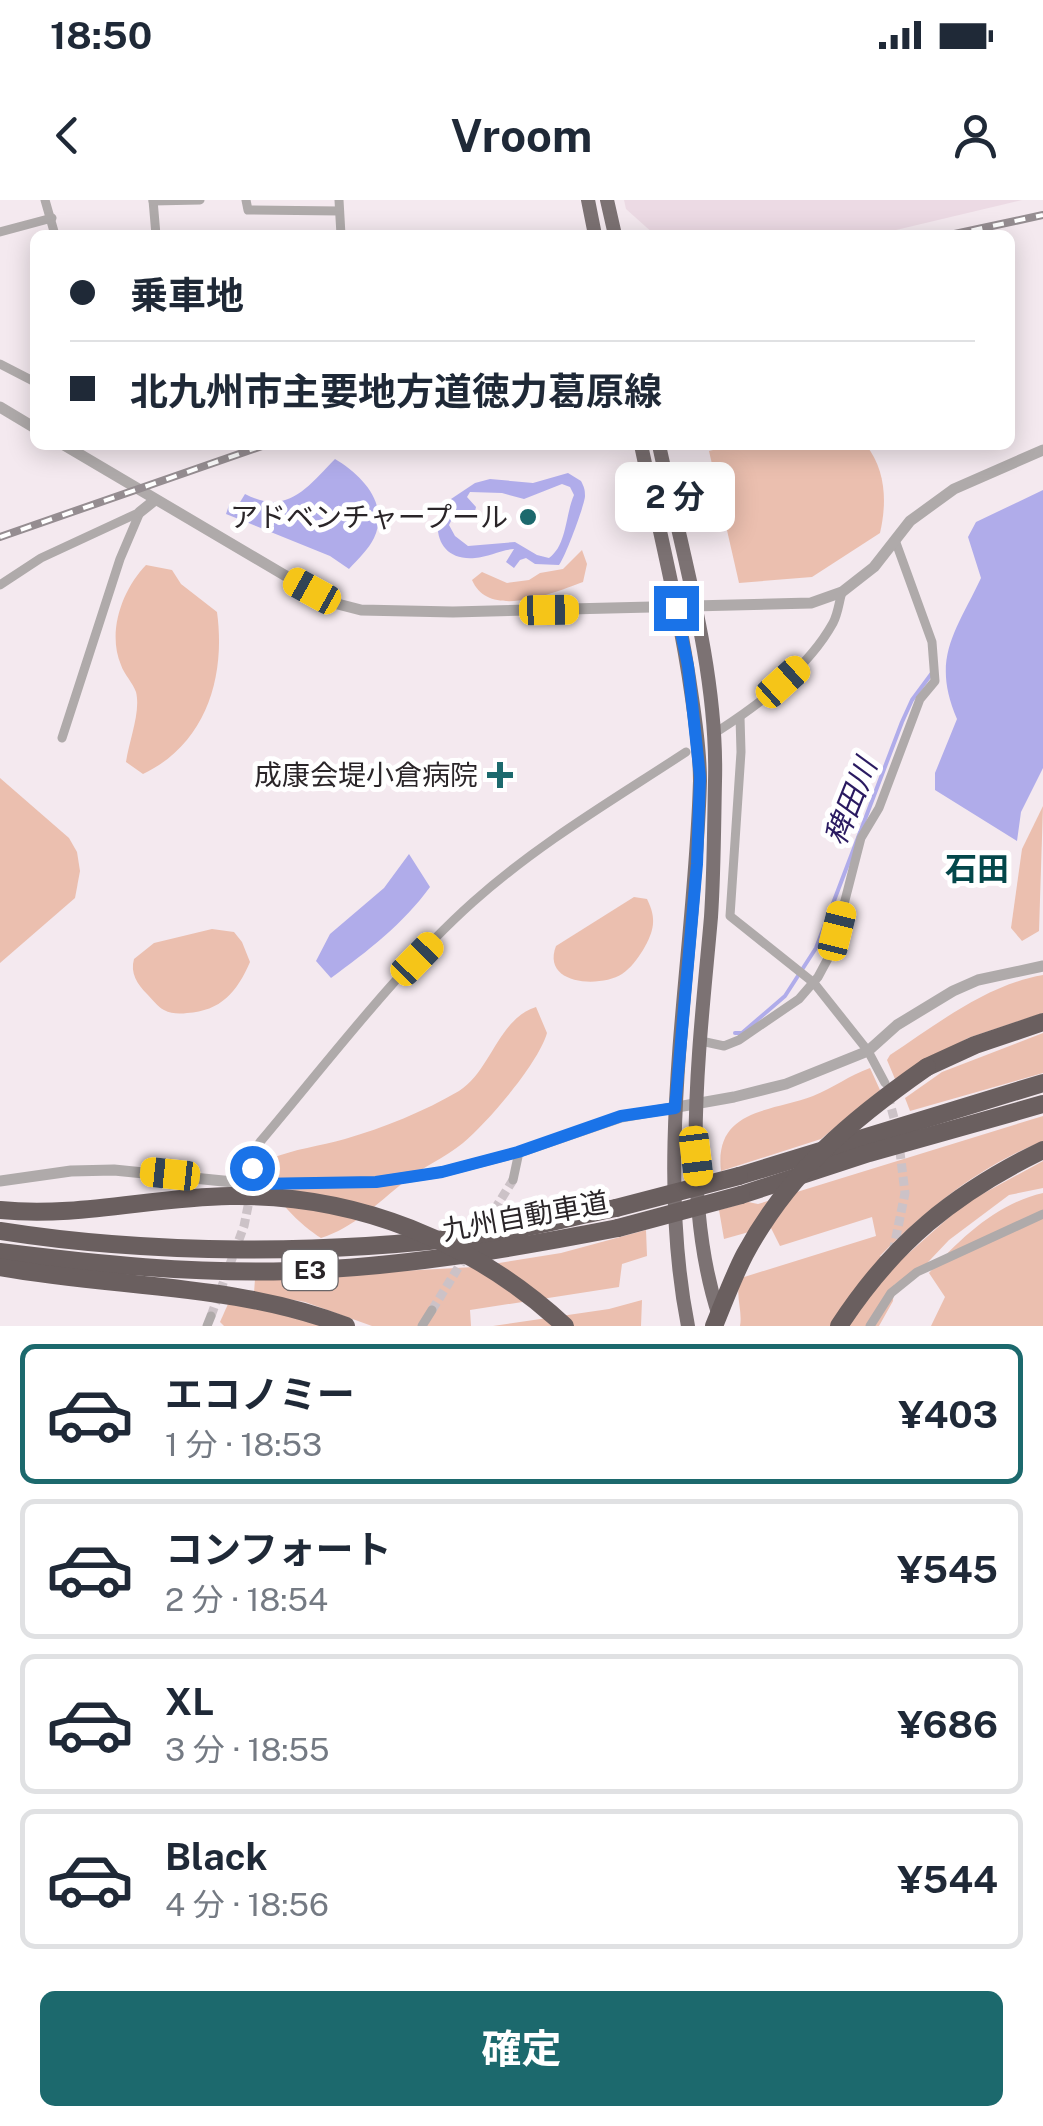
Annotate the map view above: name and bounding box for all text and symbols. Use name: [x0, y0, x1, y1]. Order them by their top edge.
text: 18:50: [50, 13, 152, 58]
icon: back: [40, 108, 95, 163]
icon: person: [948, 108, 1003, 163]
text: Vroom: [451, 109, 592, 162]
text: 乗車地: [130, 273, 244, 318]
text: 北九州市主要地方道徳力葛原線: [130, 369, 662, 414]
callout: 2 分: [616, 463, 736, 533]
text: 2 分: [645, 478, 705, 515]
place label: アドベンチャープール: [230, 500, 508, 533]
marker: アドベンチャープール: [517, 506, 539, 528]
car: [278, 563, 346, 619]
route end: [654, 586, 699, 631]
car: [519, 594, 579, 626]
car: [751, 651, 815, 713]
water label: 稗田川: [817, 750, 885, 850]
place label: 成康会堤小倉病院: [254, 758, 478, 791]
marker: 成康会堤小倉病院: [487, 762, 513, 788]
district label: 石田: [945, 850, 1009, 887]
car: [815, 898, 859, 964]
car: [385, 927, 449, 991]
car: [677, 1124, 715, 1188]
route start: [230, 1146, 275, 1191]
car: [139, 1156, 201, 1192]
street label: 九州自動車道: [439, 1185, 611, 1246]
road number: E3: [282, 1250, 338, 1290]
icon: car: [45, 1369, 135, 1459]
text: エコノミー: [165, 1372, 355, 1417]
text: ¥403: [898, 1392, 998, 1437]
text: 1 分 · 18:53: [165, 1426, 322, 1463]
icon: car: [45, 1524, 135, 1614]
text: コンフォート: [165, 1527, 392, 1572]
text: ¥545: [897, 1547, 998, 1592]
text: 2 分 · 18:54: [165, 1581, 328, 1618]
icon: car: [45, 1679, 135, 1769]
text: XL: [165, 1679, 214, 1724]
text: ¥686: [897, 1702, 998, 1747]
text: 3 分 · 18:55: [165, 1731, 330, 1768]
icon: car: [45, 1834, 135, 1924]
text: Black: [165, 1834, 268, 1879]
text: ¥544: [897, 1857, 998, 1902]
text: 4 分 · 18:56: [165, 1886, 329, 1923]
button: 確定: [40, 1991, 1003, 2106]

